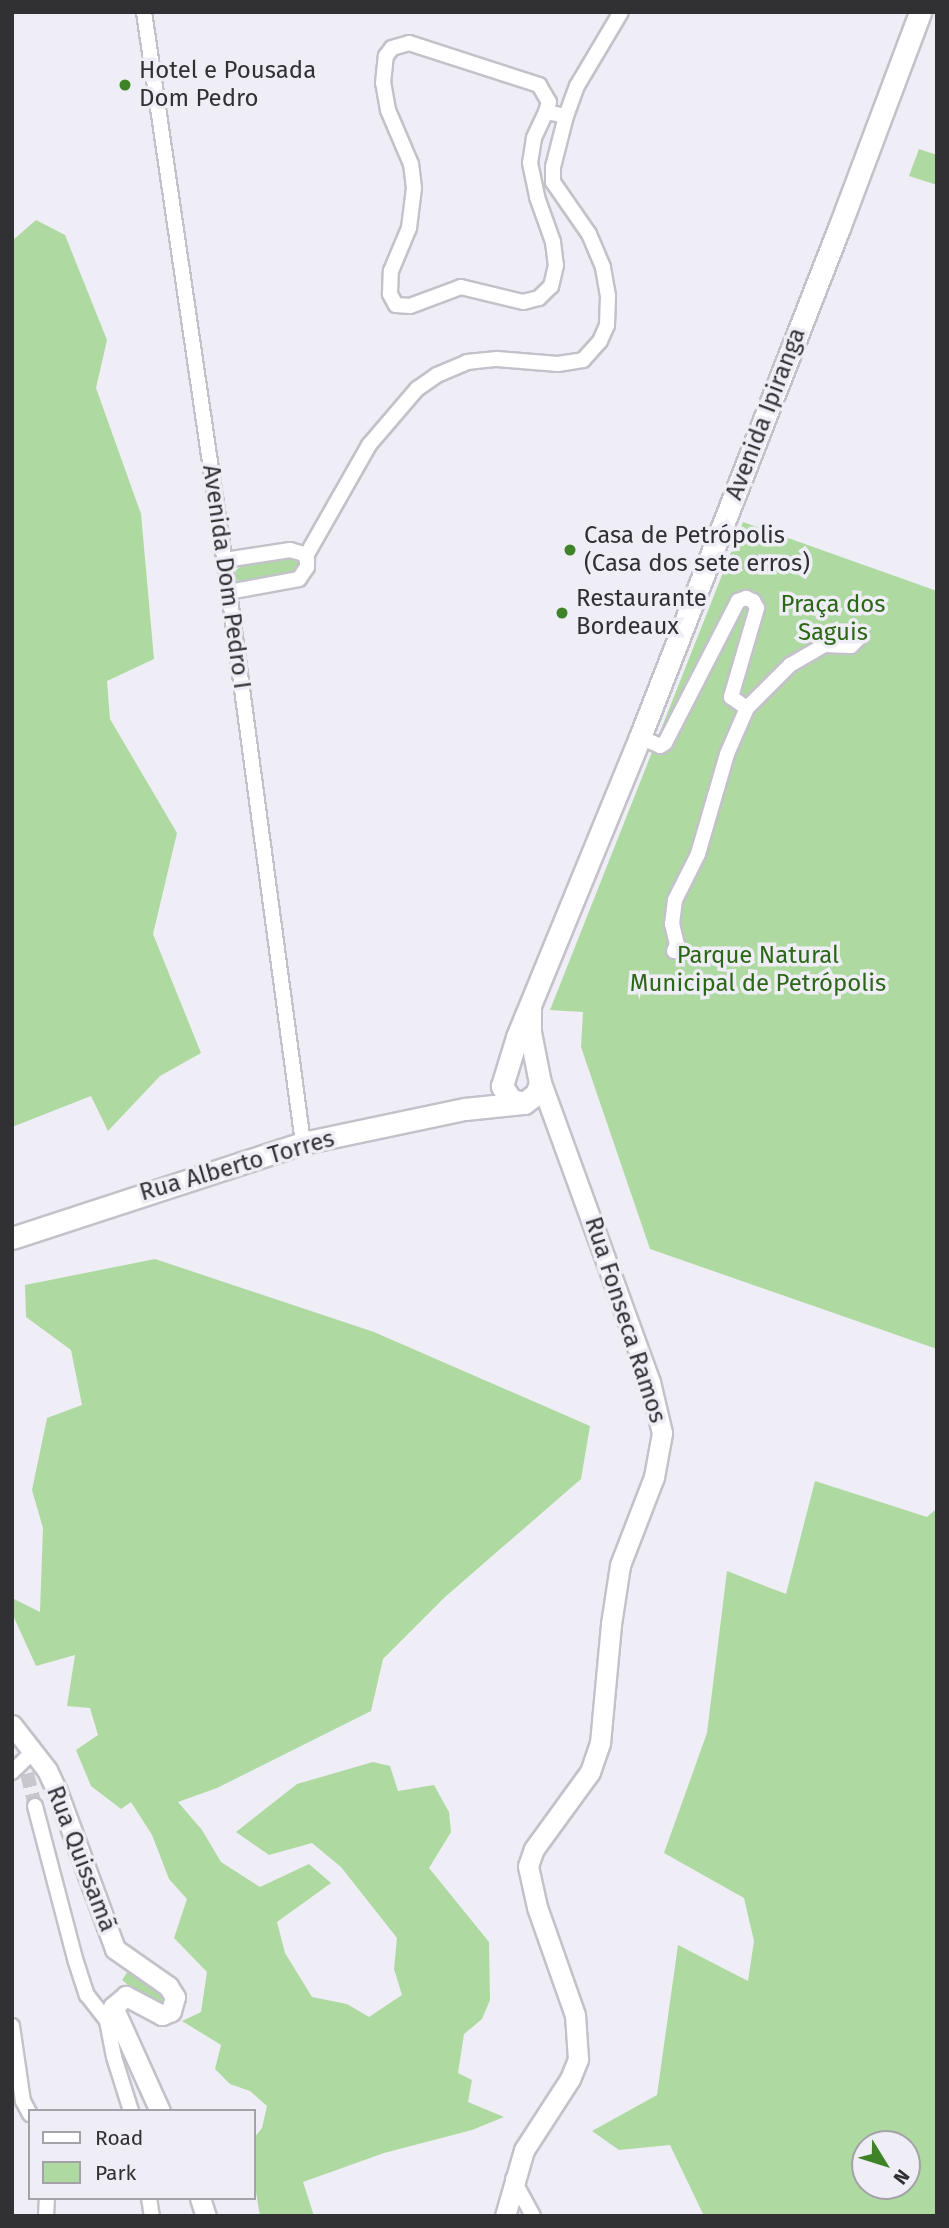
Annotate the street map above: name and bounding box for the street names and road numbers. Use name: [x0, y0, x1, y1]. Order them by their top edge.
street label: Avenida Ipiranga: [720, 324, 812, 504]
street label: Avenida Dom Pedro I: [196, 463, 256, 691]
street label: Rua Alberto Torres: [136, 1124, 338, 1208]
street label: Rua Fonseca Ramos: [578, 1213, 672, 1427]
street label: Rua Quissamã: [40, 1782, 122, 1936]

